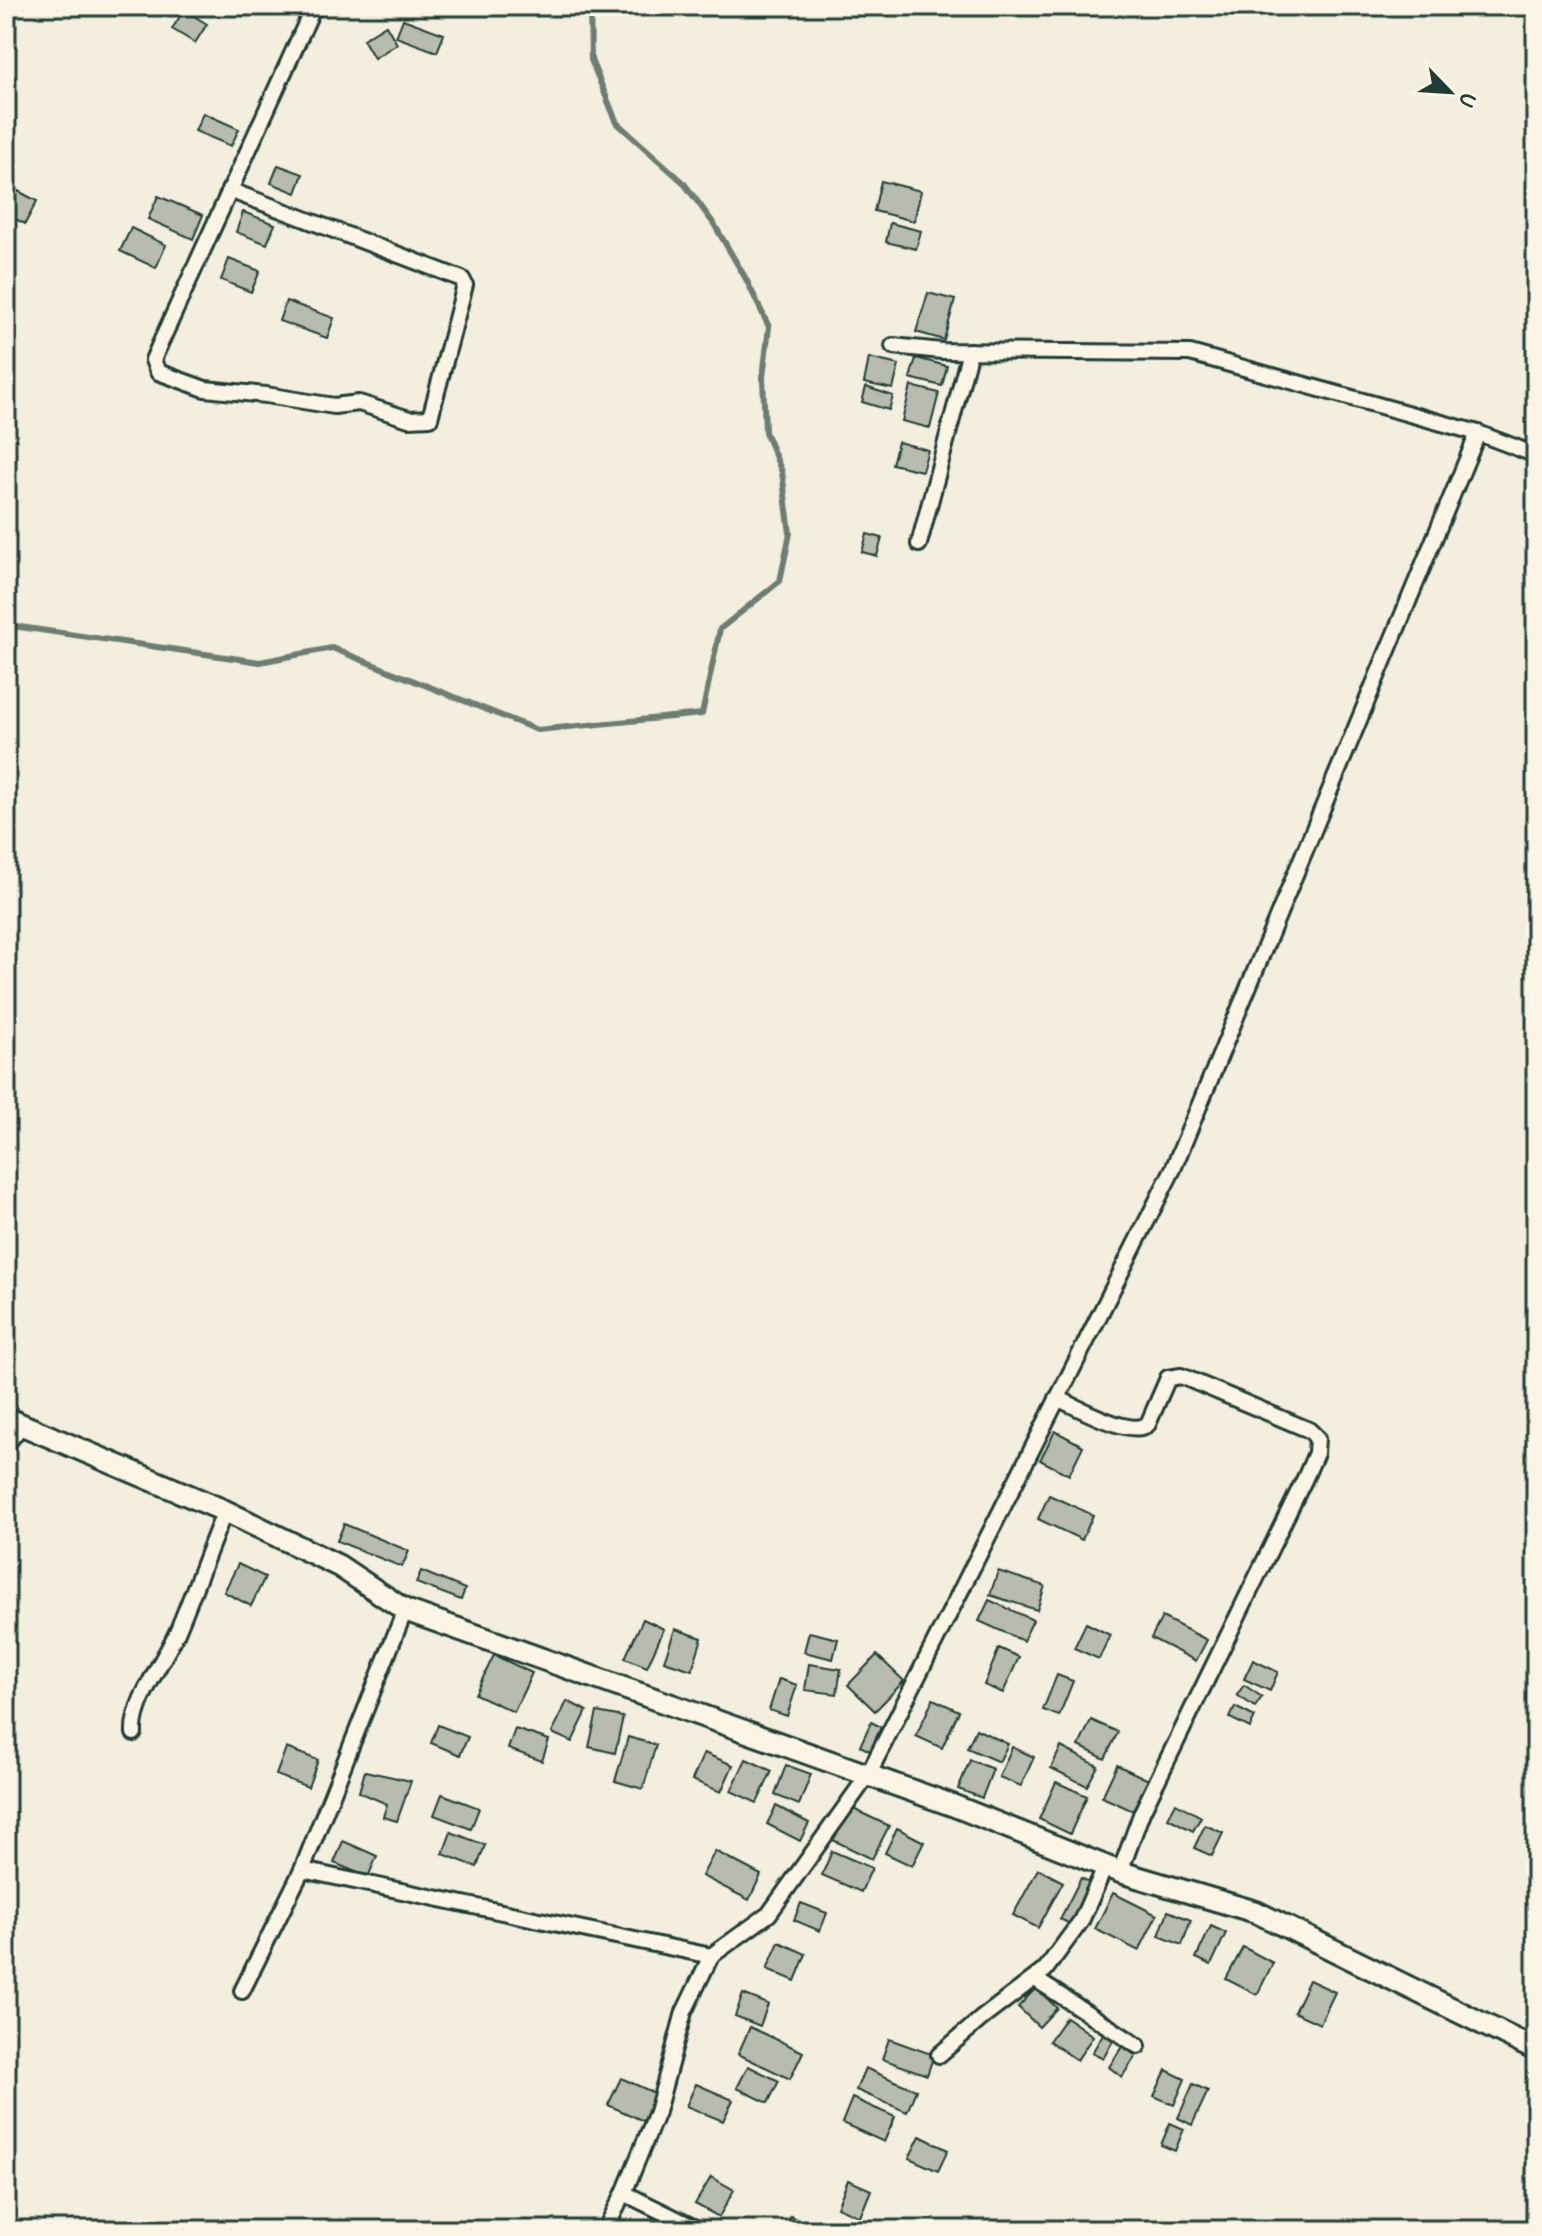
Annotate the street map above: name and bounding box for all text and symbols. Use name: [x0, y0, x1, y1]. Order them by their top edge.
north arrow: [1410, 52, 1490, 132]
text: U: [1452, 89, 1484, 112]

